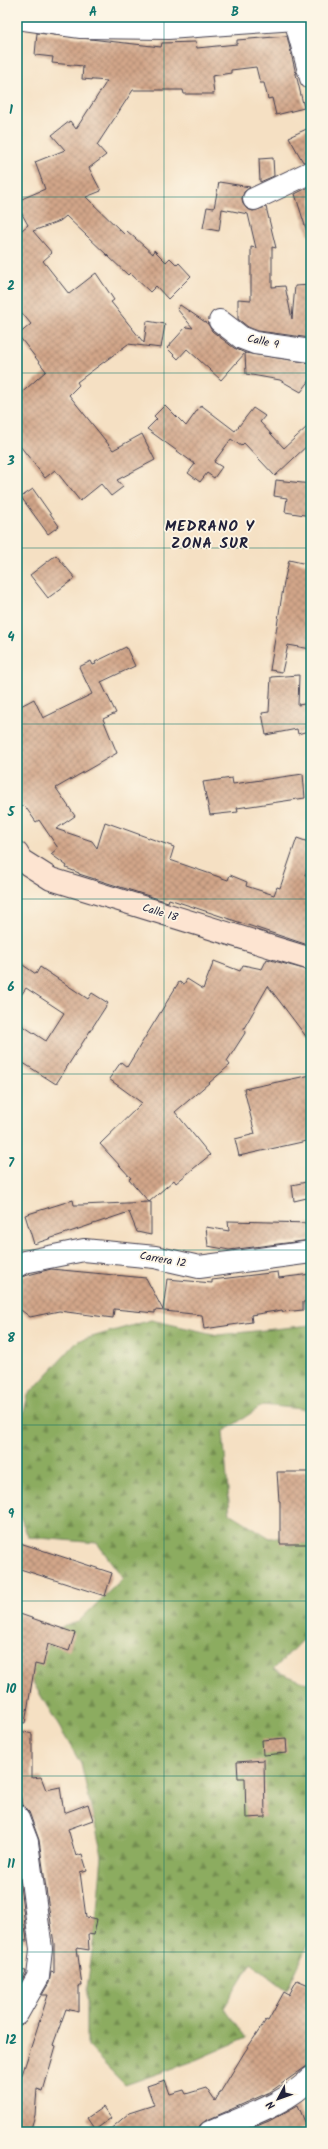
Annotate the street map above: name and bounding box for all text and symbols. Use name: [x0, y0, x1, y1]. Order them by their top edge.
text: A: [89, 2, 97, 23]
text: B: [231, 2, 239, 23]
text: 1: [9, 100, 13, 121]
text: 2: [7, 276, 15, 297]
street label: Calle 9: [246, 330, 281, 354]
text: 3: [6, 451, 15, 472]
district label: MEDRANO Y ZONA SUR: [165, 515, 256, 556]
text: 4: [7, 627, 15, 648]
text: 5: [7, 802, 16, 823]
street label: Calle 18: [140, 899, 180, 927]
text: 6: [7, 977, 15, 998]
text: 7: [8, 1153, 15, 1174]
street label: Carrera 12: [138, 1247, 188, 1273]
text: 8: [7, 1328, 15, 1349]
text: 9: [8, 1504, 15, 1525]
text: 10: [6, 1679, 17, 1700]
text: 11: [7, 1854, 15, 1875]
text: 12: [5, 2030, 17, 2051]
north arrow: [258, 2079, 298, 2119]
text: N: [262, 2096, 280, 2113]

